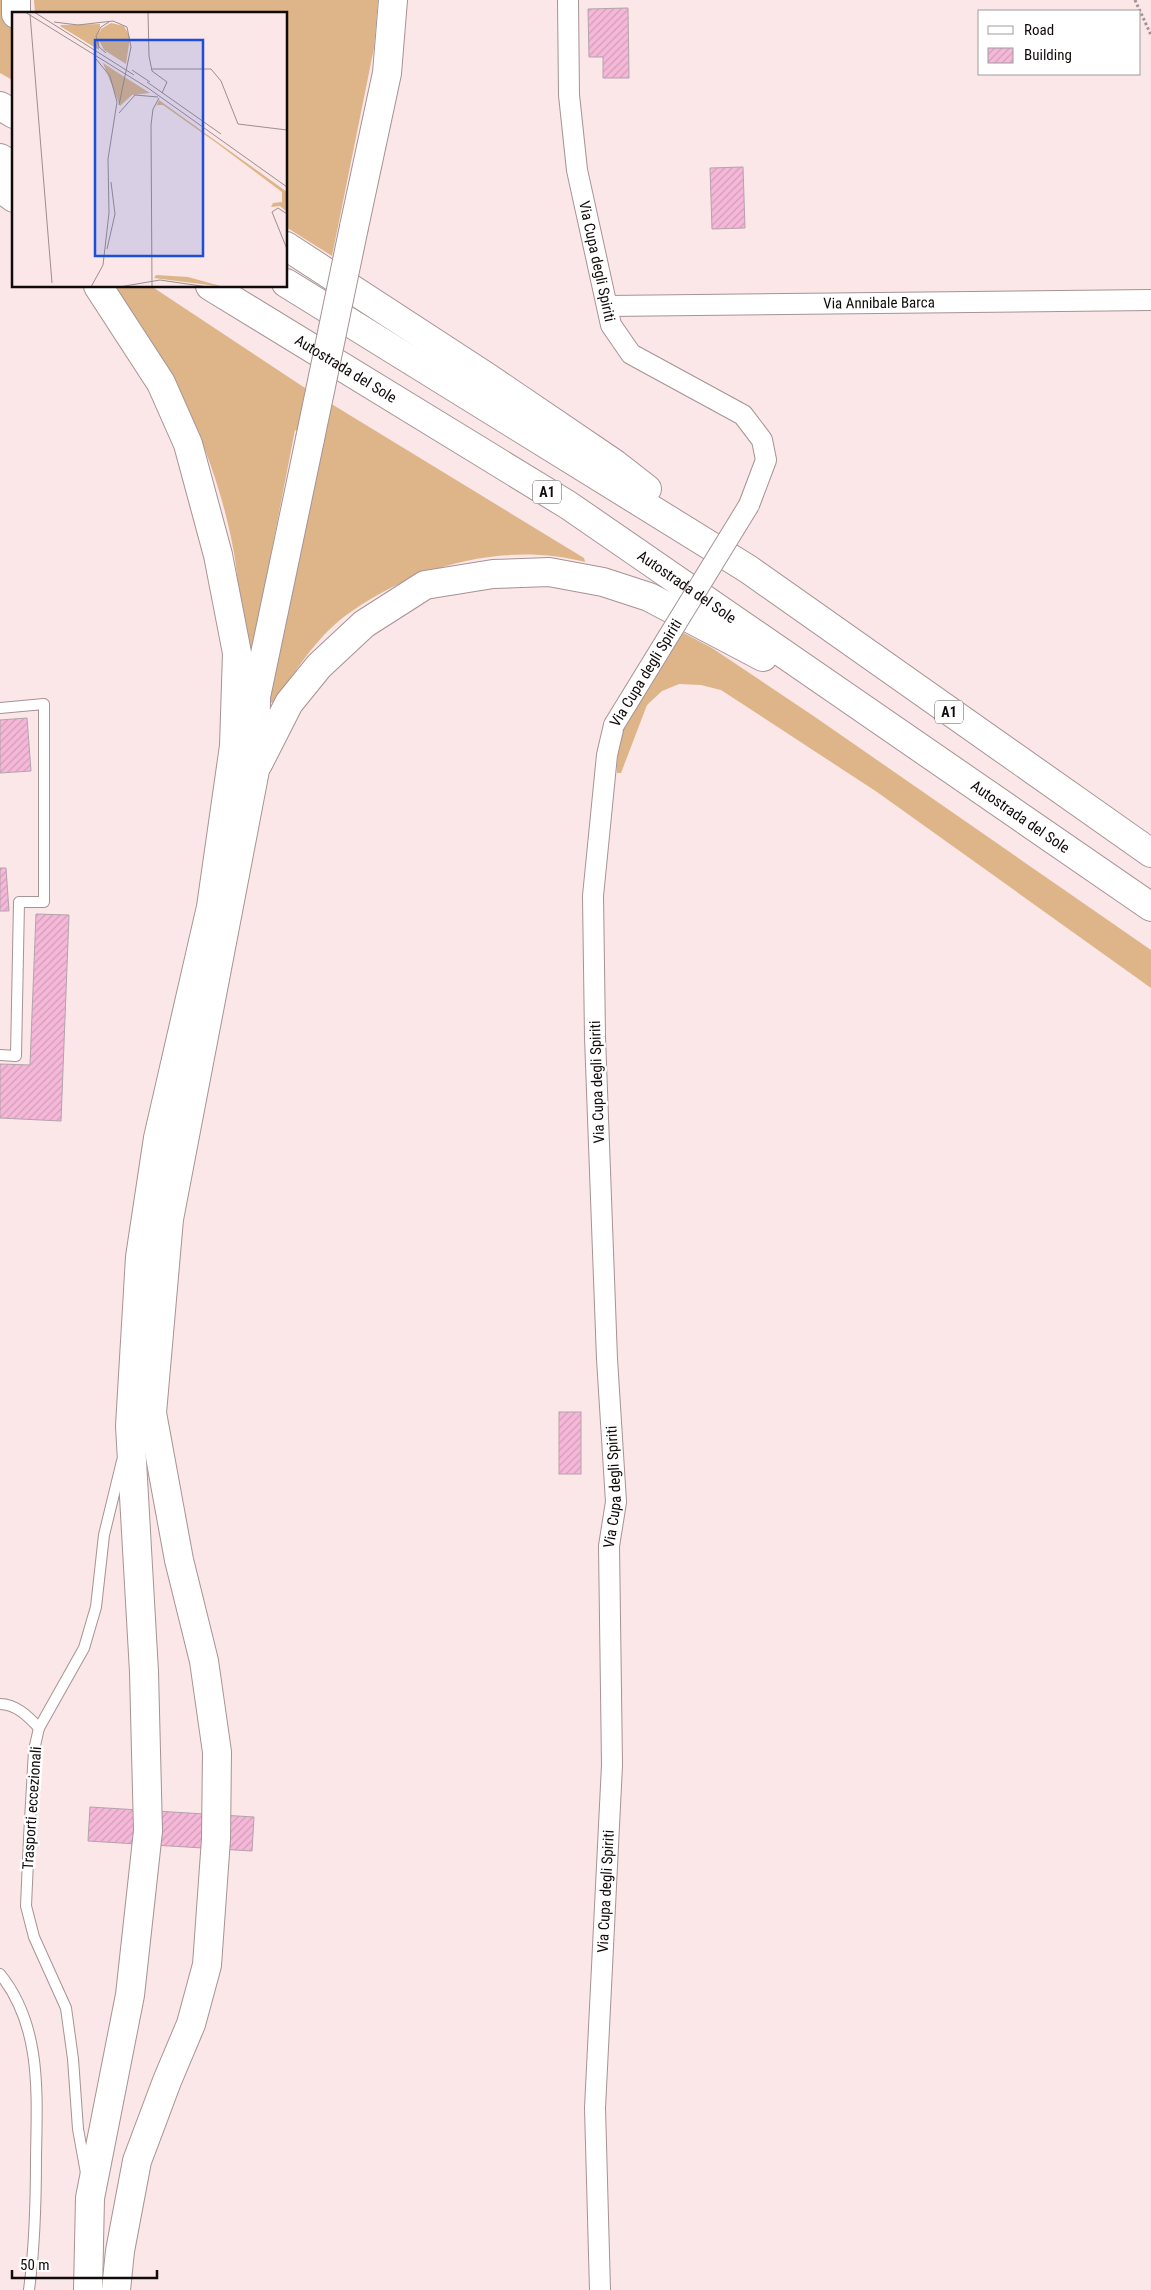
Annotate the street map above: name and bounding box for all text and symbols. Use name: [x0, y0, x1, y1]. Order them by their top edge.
legend: [978, 10, 1141, 75]
inset map: [12, 12, 288, 288]
text: Road: [1024, 21, 1054, 39]
text: Building: [1024, 46, 1072, 64]
street label: Via Cupa degli Spiriti: [575, 199, 619, 323]
street label: Via Annibale Barca: [823, 293, 935, 313]
street label: Autostrada del Sole: [292, 331, 400, 407]
road number: A1: [533, 481, 561, 504]
street label: Autostrada del Sole: [634, 547, 740, 627]
street label: Via Cupa degli Spiriti: [606, 616, 686, 730]
road number: A1: [935, 700, 963, 724]
street label: Autostrada del Sole: [967, 777, 1073, 857]
street label: Via Cupa degli Spiriti: [586, 1020, 608, 1144]
street label: Via Cupa degli Spiriti: [600, 1425, 625, 1549]
street label: Trasporti eccezionali: [19, 1746, 45, 1870]
street label: Via Cupa degli Spiriti: [594, 1829, 618, 1953]
scale bar: [12, 2248, 158, 2280]
text: 50 m: [20, 2256, 50, 2274]

